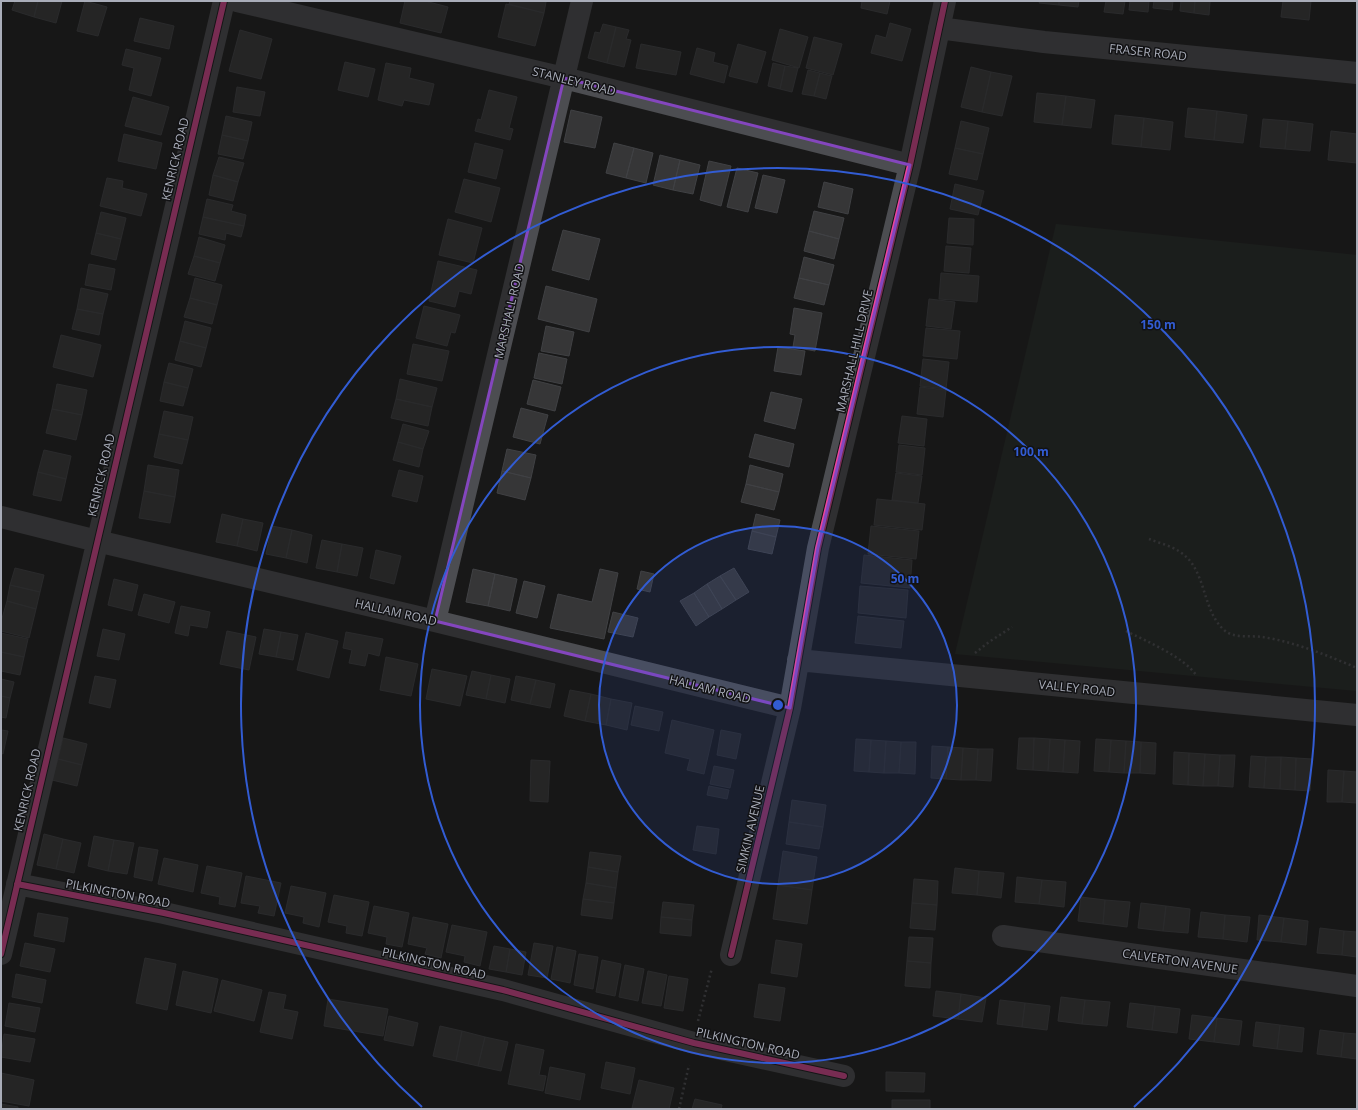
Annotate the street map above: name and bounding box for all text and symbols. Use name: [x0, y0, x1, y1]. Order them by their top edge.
street label: FRASER ROAD: [1108, 39, 1188, 65]
street label: STANLEY ROAD: [530, 62, 618, 100]
street label: KENRICK ROAD: [157, 116, 193, 202]
street label: MARSHALL ROAD: [490, 262, 528, 360]
street label: MARSHALL HILL DRIVE: [832, 288, 876, 414]
text: 150 m: [1140, 316, 1176, 333]
street label: KENRICK ROAD: [83, 432, 119, 518]
text: 100 m: [1013, 443, 1049, 460]
text: 50 m: [891, 570, 919, 587]
street label: HALLAM ROAD: [353, 594, 439, 630]
street label: HALLAM ROAD: [667, 671, 753, 707]
street label: VALLEY ROAD: [1038, 676, 1116, 700]
centre of rings: [771, 698, 785, 712]
street label: KENRICK ROAD: [9, 747, 45, 833]
street label: SIMKIN AVENUE: [732, 784, 768, 874]
street label: PILKINGTON ROAD: [64, 875, 172, 911]
street label: PILKINGTON ROAD: [380, 943, 488, 983]
street label: CALVERTON AVENUE: [1121, 944, 1239, 978]
street label: PILKINGTON ROAD: [694, 1023, 802, 1063]

